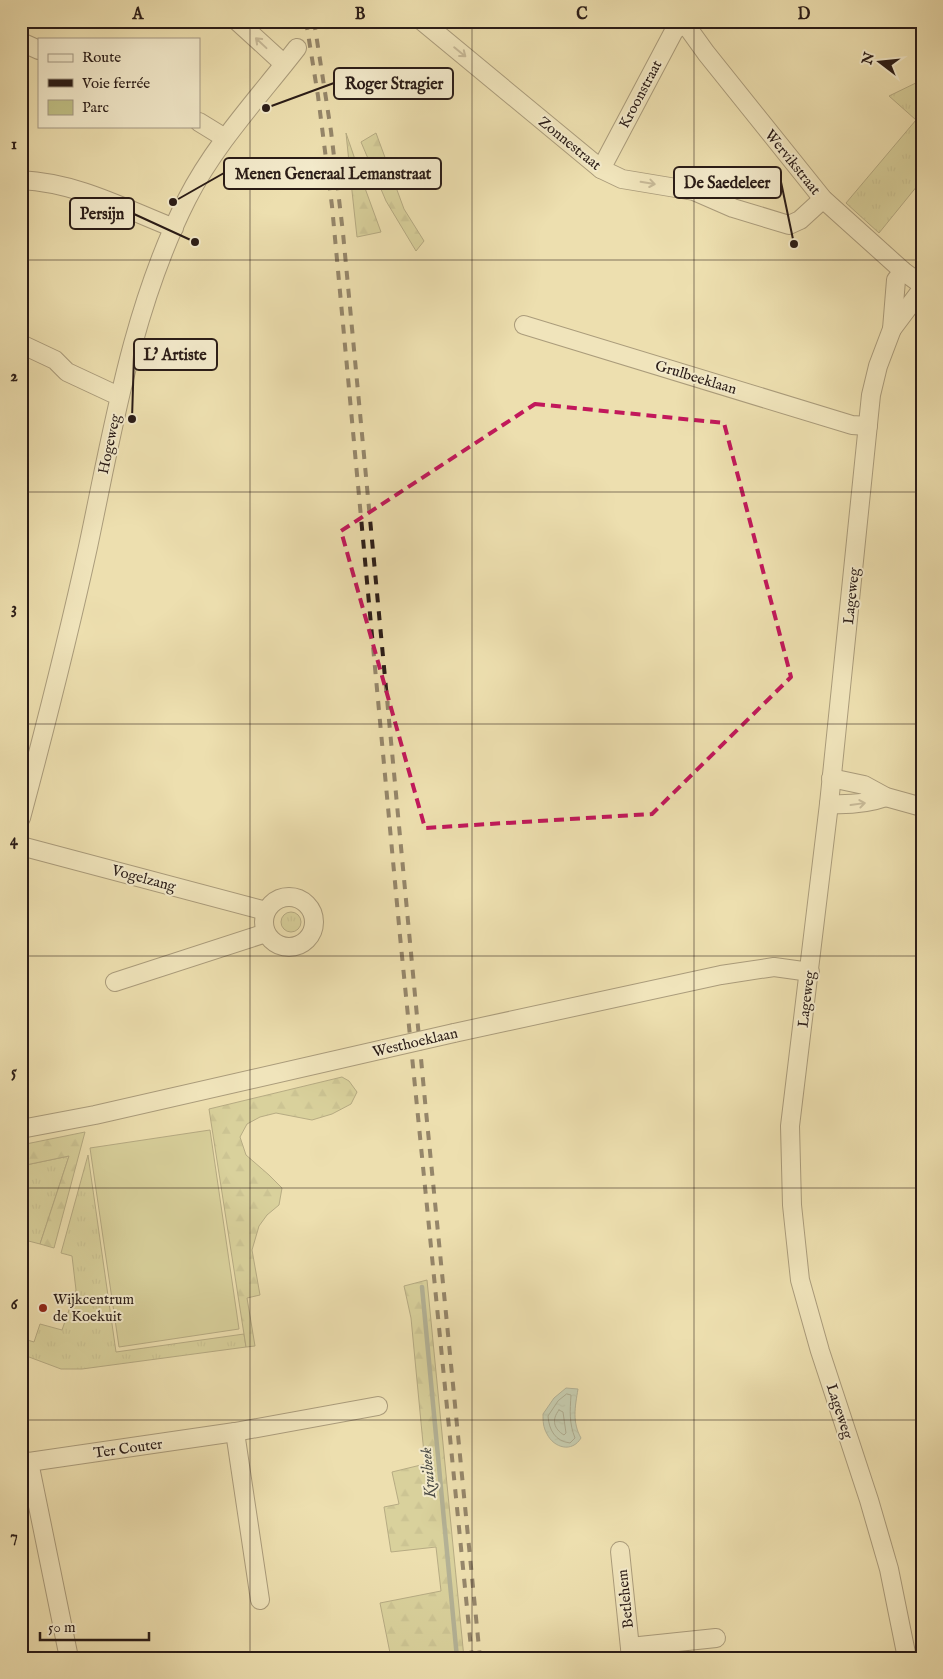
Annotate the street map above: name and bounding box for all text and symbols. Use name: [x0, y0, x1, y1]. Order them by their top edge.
text: A: [132, 5, 145, 25]
text: B: [355, 5, 366, 25]
text: C: [576, 5, 588, 25]
text: D: [798, 5, 811, 25]
one-way arrow: [254, 37, 267, 49]
legend: [38, 38, 200, 128]
north arrow: [856, 38, 906, 88]
one-way arrow: [453, 47, 466, 58]
text: Route: [82, 48, 121, 67]
text: N: [858, 50, 879, 68]
street label: Kroonstraat: [615, 57, 666, 132]
callout: Roger Stragier: [334, 68, 453, 99]
text: Voie ferrée: [81, 74, 150, 93]
text: Roger Stragier: [345, 75, 443, 95]
text: Parc: [82, 98, 109, 117]
street label: Zonnestraat: [534, 112, 605, 175]
street label: Wervikstraat: [760, 126, 825, 199]
text: 1: [11, 135, 17, 155]
callout: Menen Generaal Lemanstraat: [224, 158, 441, 189]
text: Menen Generaal Lemanstraat: [235, 165, 432, 185]
callout: De Saedeleer: [674, 167, 781, 198]
text: De Saedeleer: [684, 174, 771, 194]
one-way arrow: [639, 178, 655, 188]
callout: Persijn: [70, 198, 134, 229]
text: Persijn: [80, 205, 125, 225]
callout: L' Artiste: [134, 339, 217, 370]
text: L' Artiste: [143, 346, 207, 366]
street label: Grulbeeklaan: [653, 356, 739, 399]
text: 2: [10, 367, 18, 387]
street label: Hogeweg: [94, 412, 125, 476]
street label: Lageweg: [839, 566, 864, 625]
text: 3: [11, 599, 17, 619]
one-way arrow: [849, 799, 865, 809]
text: 4: [10, 831, 19, 851]
street label: Vogelzang: [109, 861, 179, 896]
street label: Lageweg: [794, 969, 820, 1029]
street label: Westhoeklaan: [371, 1023, 460, 1062]
text: 5: [11, 1063, 17, 1083]
place label: Wijkcentrum de Koekuit: [53, 1290, 134, 1326]
text: 6: [11, 1295, 19, 1315]
marker: Wijkcentrum de Koekuit: [37, 1302, 49, 1314]
street label: Lageweg: [822, 1381, 858, 1442]
street label: Ter Couter: [92, 1434, 164, 1463]
water label: Kruibeek: [417, 1446, 441, 1500]
text: 7: [10, 1527, 18, 1547]
street label: Betlehem: [613, 1568, 638, 1629]
scale bar: [40, 1609, 149, 1641]
text: 50 m: [48, 1618, 76, 1637]

